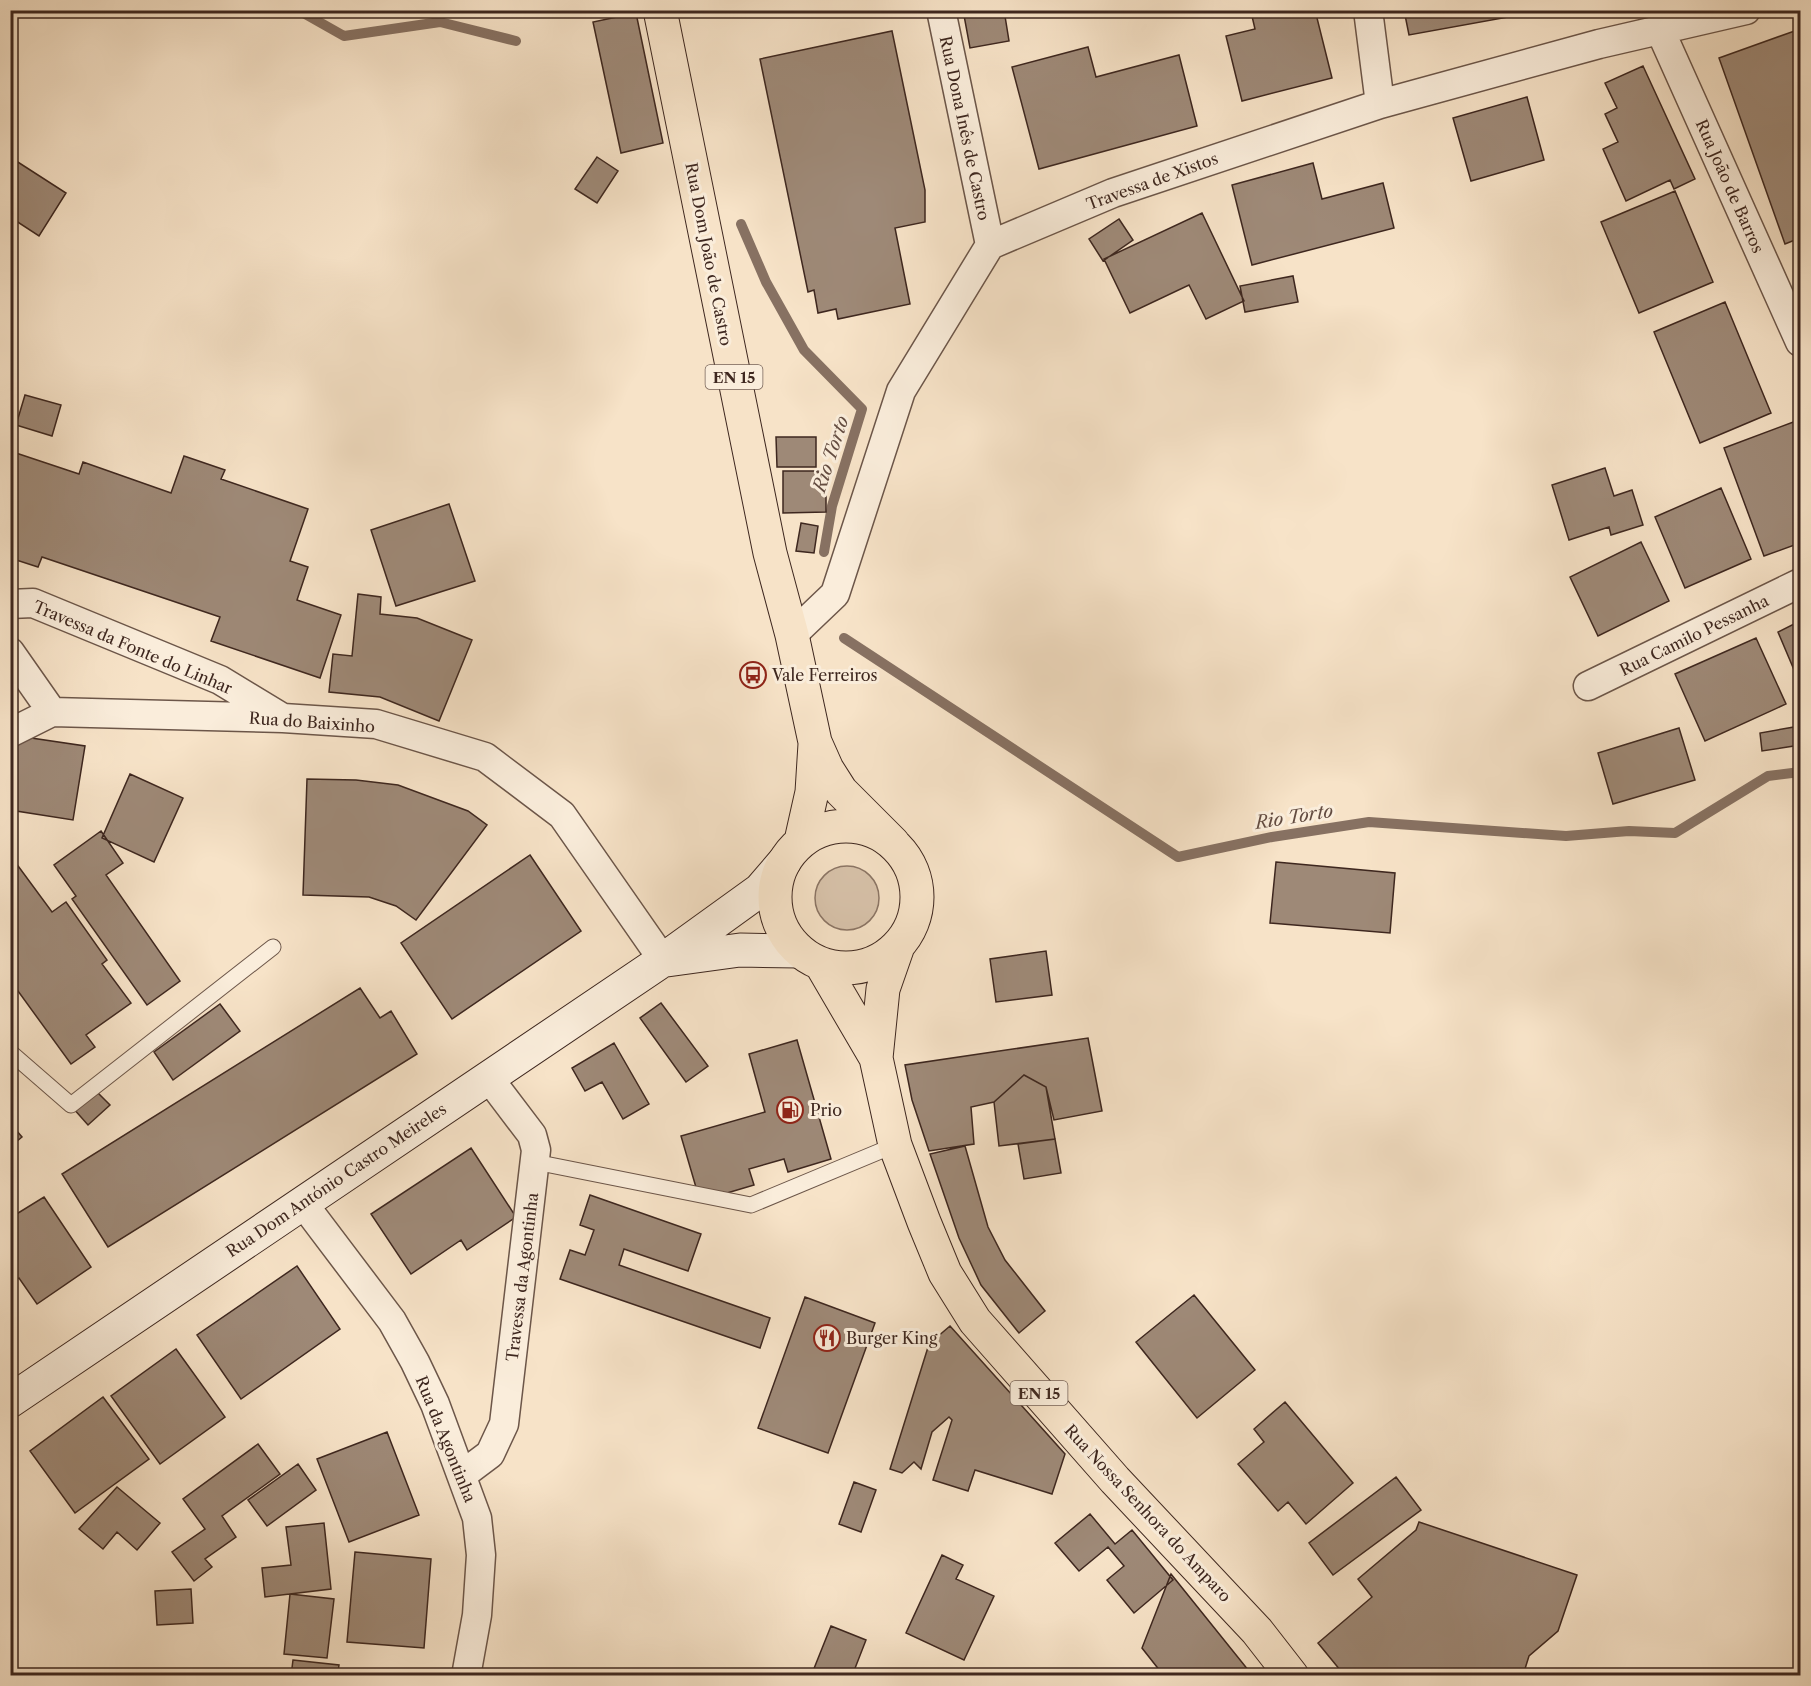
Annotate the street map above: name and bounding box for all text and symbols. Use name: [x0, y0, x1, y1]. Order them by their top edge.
street label: Rua Dona Inês de Castro: [936, 34, 994, 222]
street label: Rua João de Barros: [1691, 116, 1769, 256]
street label: Travessa de Xistos: [1083, 148, 1221, 214]
street label: Rua Dom João de Castro: [681, 161, 737, 348]
road number: EN 15: [706, 365, 762, 389]
water label: Rio Torto: [808, 413, 854, 497]
street label: Rua Camilo Pessanha: [1616, 590, 1772, 680]
street label: Travessa da Fonte do Linhar: [30, 596, 236, 698]
bus stop icon: Vale Ferreiros: [738, 660, 768, 690]
place label: Vale Ferreiros: [771, 665, 878, 685]
street label: Rua do Baixinho: [248, 708, 376, 736]
water label: Rio Torto: [1251, 800, 1335, 834]
fuel station icon: Prio: [775, 1095, 805, 1125]
street label: Rua Dom António Castro Meireles: [222, 1099, 450, 1261]
place label: Prio: [810, 1100, 842, 1120]
street label: Travessa da Agontinha: [502, 1191, 542, 1363]
restaurant icon: Burger King: [812, 1323, 842, 1353]
place label: Burger King: [846, 1328, 938, 1348]
street label: Rua da Agontinha: [412, 1373, 481, 1506]
road number: EN 15: [1010, 1381, 1068, 1405]
street label: Rua Nossa Senhora do Amparo: [1060, 1420, 1236, 1606]

